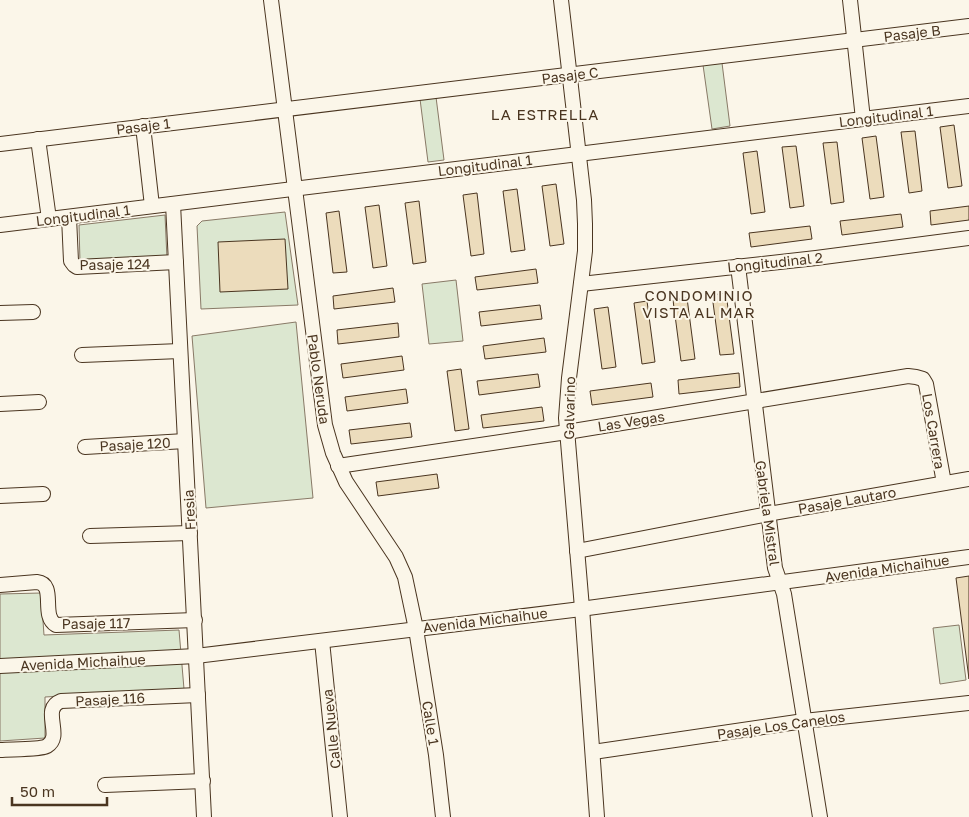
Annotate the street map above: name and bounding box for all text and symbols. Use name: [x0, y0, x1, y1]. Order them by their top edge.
street label: Pasaje B: [883, 21, 941, 45]
street label: Pasaje C: [541, 63, 599, 87]
street label: Longitudinal 1: [838, 102, 934, 130]
district label: LA ESTRELLA: [491, 105, 599, 123]
street label: Pasaje 1: [115, 114, 171, 138]
street label: Longitudinal 1: [437, 151, 533, 179]
street label: Longitudinal 1: [35, 201, 131, 229]
street label: Longitudinal 2: [726, 249, 824, 275]
street label: Pasaje 124: [79, 255, 151, 273]
district label: CONDOMINIO VISTA AL MAR: [642, 286, 756, 321]
street label: Pablo Neruda: [304, 333, 334, 425]
street label: Galvarino: [560, 376, 578, 440]
street label: Los Carrera: [919, 392, 949, 470]
street label: Las Vegas: [596, 407, 666, 435]
street label: Pasaje 120: [99, 434, 171, 454]
street label: Gabriela Mistral: [752, 459, 784, 567]
street label: Pasaje Lautaro: [797, 483, 897, 517]
street label: Fresia: [179, 489, 199, 531]
street label: Avenida Michaihue: [824, 551, 950, 585]
street label: Avenida Michaihue: [422, 604, 548, 636]
street label: Pasaje 117: [62, 614, 130, 632]
street label: Avenida Michaihue: [20, 650, 146, 674]
street label: Calle Nueva: [318, 688, 344, 770]
street label: Pasaje 116: [75, 689, 145, 709]
street label: Calle 1: [419, 700, 443, 747]
street label: Pasaje Los Canelos: [716, 708, 846, 742]
scale bar: [12, 774, 108, 806]
text: 50 m: [20, 782, 55, 800]

